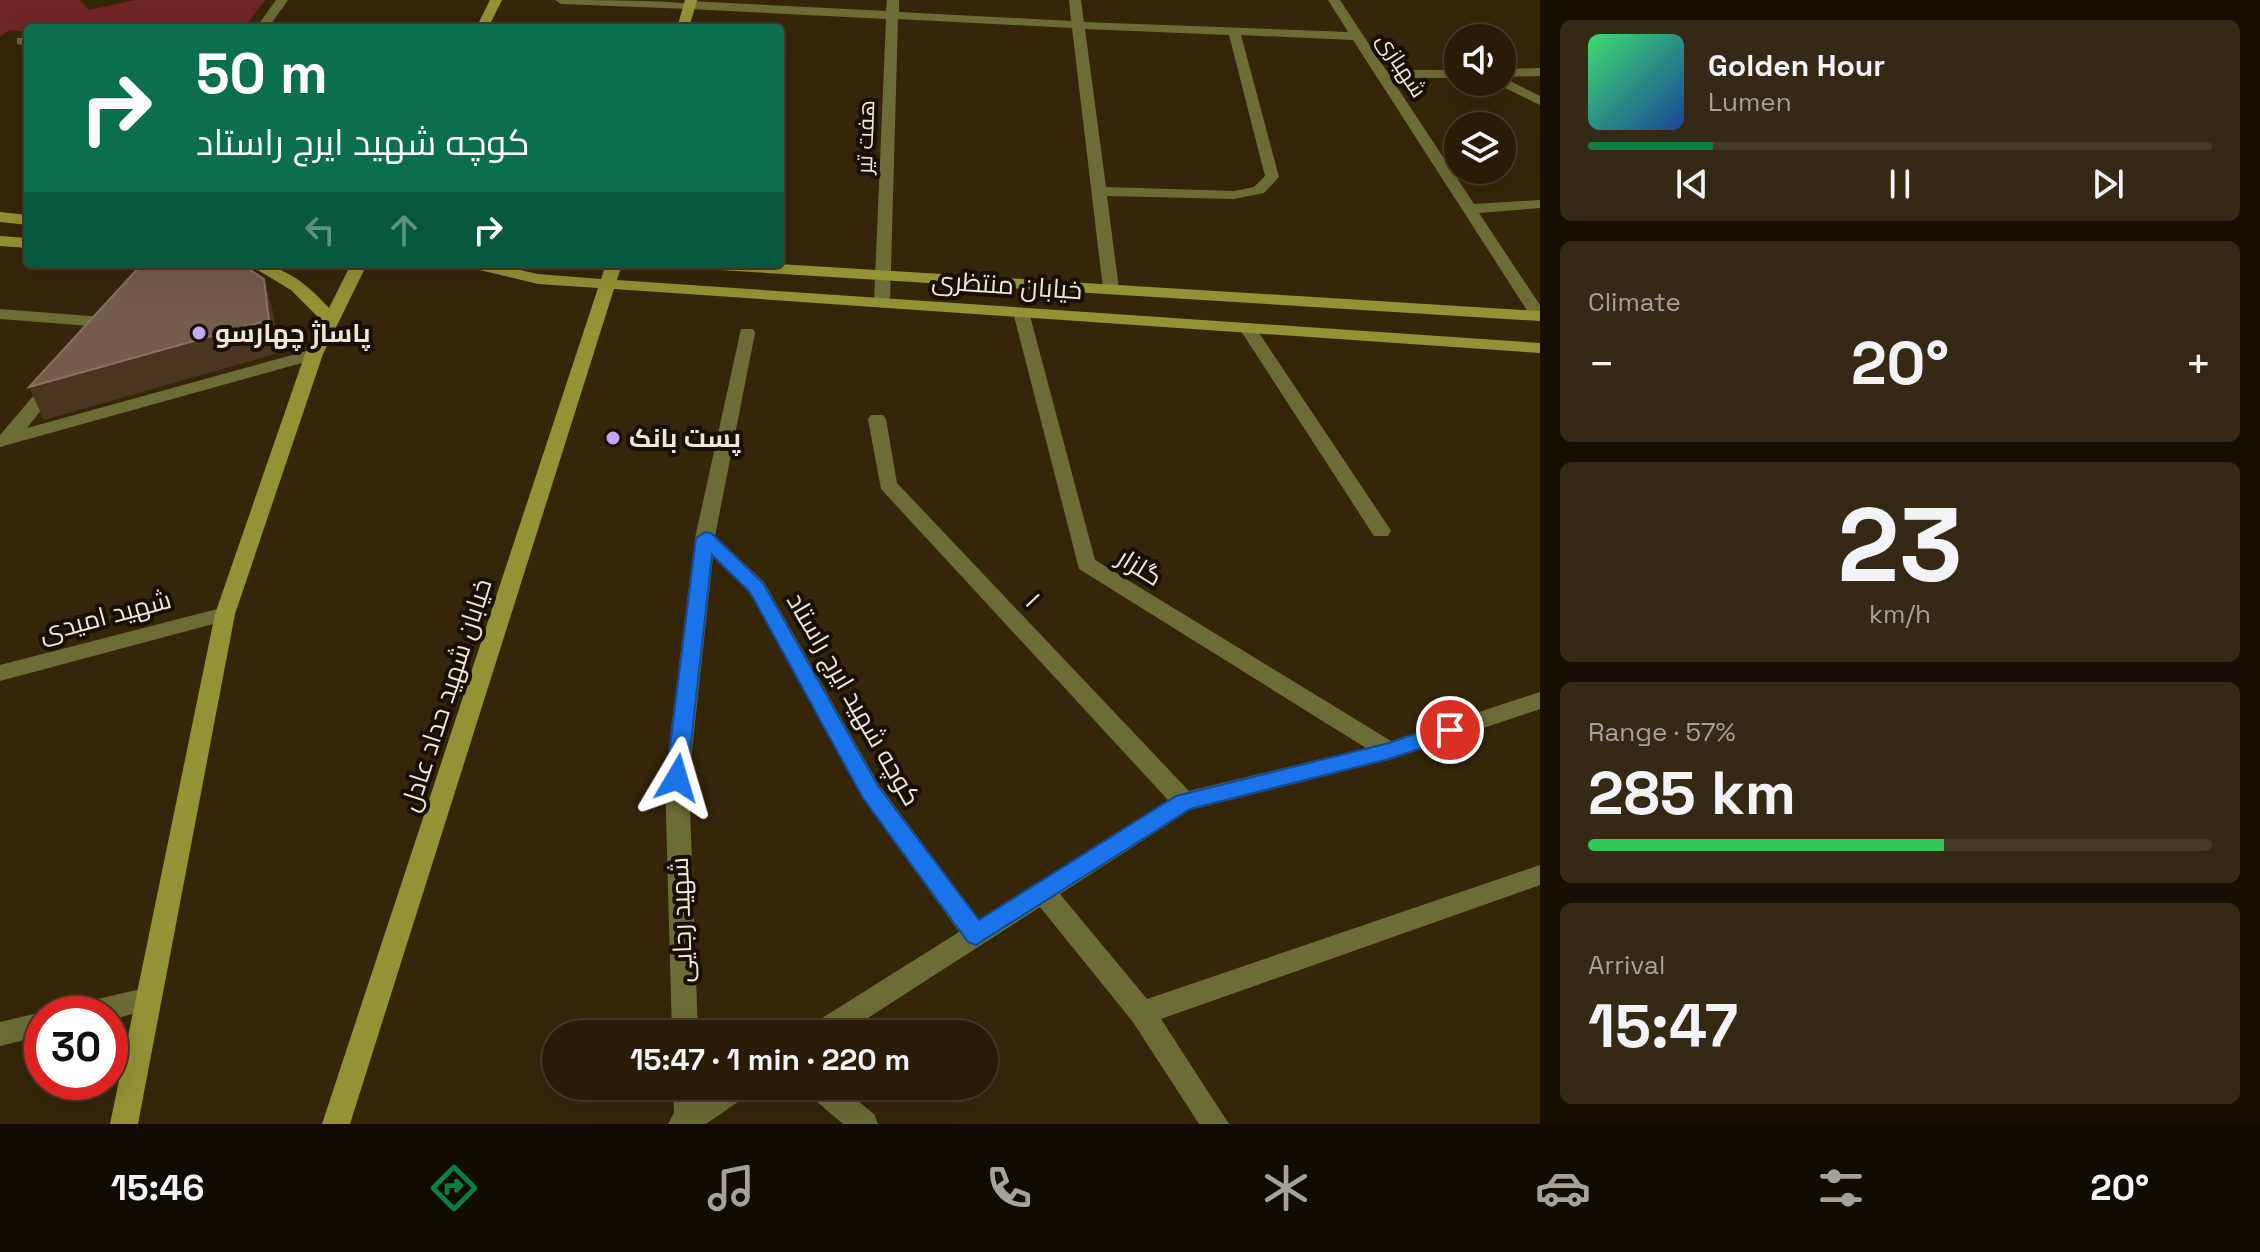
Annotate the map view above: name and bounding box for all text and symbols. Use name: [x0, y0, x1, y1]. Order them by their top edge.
map controls: [1444, 24, 1516, 184]
button: sound: [1444, 24, 1516, 96]
street label: شهبازی: [1371, 28, 1433, 102]
text: 50 m: [196, 38, 328, 109]
text: Golden Hour: [1708, 46, 1885, 85]
icon: right: [64, 56, 168, 160]
text: Lumen: [1708, 85, 1792, 119]
street label: هفت تیر: [850, 99, 880, 177]
button: layers: [1444, 112, 1516, 184]
text: کوچه شهید ایرج راستاد: [196, 120, 530, 166]
icon: previous: [1670, 162, 1714, 206]
icon: pause: [1878, 162, 1922, 206]
icon: next: [2086, 162, 2130, 206]
icon: left: [298, 208, 342, 252]
icon: ahead: [382, 208, 426, 252]
icon: right: [466, 208, 510, 252]
street label: خیابان منتظری: [931, 263, 1083, 307]
text: Climate: [1588, 285, 1681, 319]
place label: پاساژ چهارسو: [215, 316, 370, 351]
marker: پاساژ چهارسو: [190, 324, 208, 342]
text: 20°: [1851, 325, 1949, 402]
text: −: [1588, 336, 1615, 392]
text: +: [2185, 336, 2212, 392]
place label: پست بانک: [629, 421, 741, 456]
marker: پست بانک: [604, 429, 622, 447]
text: 23: [1837, 479, 1963, 611]
street label: گلزار: [1109, 539, 1169, 594]
street label: خیابان شهید حداد عادل: [392, 574, 500, 816]
street label: شهید امیدی: [35, 582, 175, 650]
street label: ۱: [1018, 585, 1048, 615]
street label: کوچه شهید ایرج راستاد: [779, 586, 929, 812]
text: km/h: [1869, 597, 1931, 631]
pin: [1416, 696, 1484, 764]
icon: arrive: [1428, 708, 1472, 752]
text: Range · 57%: [1588, 715, 1736, 749]
position arrow: [635, 736, 719, 820]
text: 285 km: [1588, 755, 1796, 832]
street label: شهید رجایی: [662, 857, 700, 983]
text: Arrival: [1588, 948, 1665, 982]
text: 15:47: [1588, 988, 1738, 1065]
speed limit sign: 30: [24, 996, 128, 1100]
text: 15:47 · 1 min · 220 m: [630, 1040, 910, 1079]
icon: directions: [426, 1160, 482, 1216]
icon: music: [703, 1160, 759, 1216]
icon: phone: [981, 1160, 1037, 1216]
icon: climate: [1258, 1160, 1314, 1216]
icon: car: [1535, 1160, 1591, 1216]
icon: filters: [1813, 1160, 1869, 1216]
text: 15:46: [111, 1165, 204, 1211]
text: 20°: [2090, 1165, 2149, 1211]

